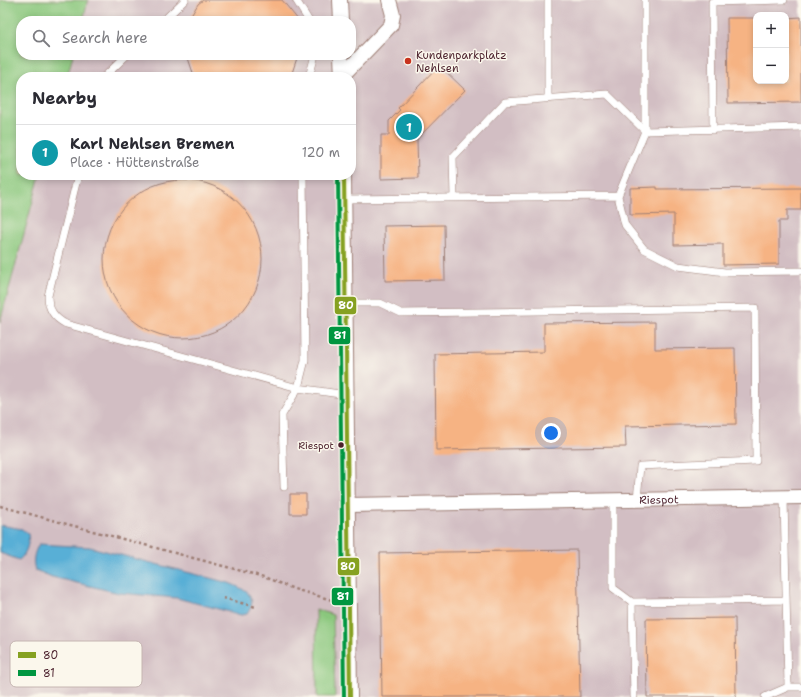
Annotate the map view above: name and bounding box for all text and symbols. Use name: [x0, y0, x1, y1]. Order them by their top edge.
map controls: [753, 12, 789, 84]
button: +: [753, 12, 789, 48]
search box: [16, 16, 356, 60]
icon: search: [30, 27, 52, 49]
text: Search here: [62, 28, 148, 48]
place label: Kundenparkplatz Nehlsen: [416, 48, 507, 76]
button: −: [753, 48, 789, 84]
marker: Kundenparkplatz Nehlsen: [403, 56, 413, 66]
text: Nearby: [32, 87, 97, 109]
pin: 1: [396, 112, 422, 142]
text: Karl Nehlsen Bremen: [70, 134, 235, 154]
text: 1: [42, 144, 48, 161]
text: 120 m: [302, 144, 340, 161]
text: Place · Hüttenstraße: [70, 154, 199, 171]
line badge: 80: [334, 296, 357, 315]
text: 80: [338, 298, 354, 313]
line badge: 81: [328, 326, 351, 345]
text: 81: [334, 328, 346, 343]
your location: [541, 423, 561, 443]
place label: Riespot: [298, 439, 334, 452]
marker: Riespot: [336, 440, 346, 450]
street label: Riespot: [639, 492, 679, 508]
line badge: 80: [337, 557, 360, 576]
text: 80: [340, 559, 356, 574]
line badge: 81: [331, 587, 354, 606]
text: 81: [337, 589, 349, 604]
legend: [10, 641, 142, 687]
text: 80: [43, 648, 58, 663]
text: 81: [43, 666, 55, 681]

